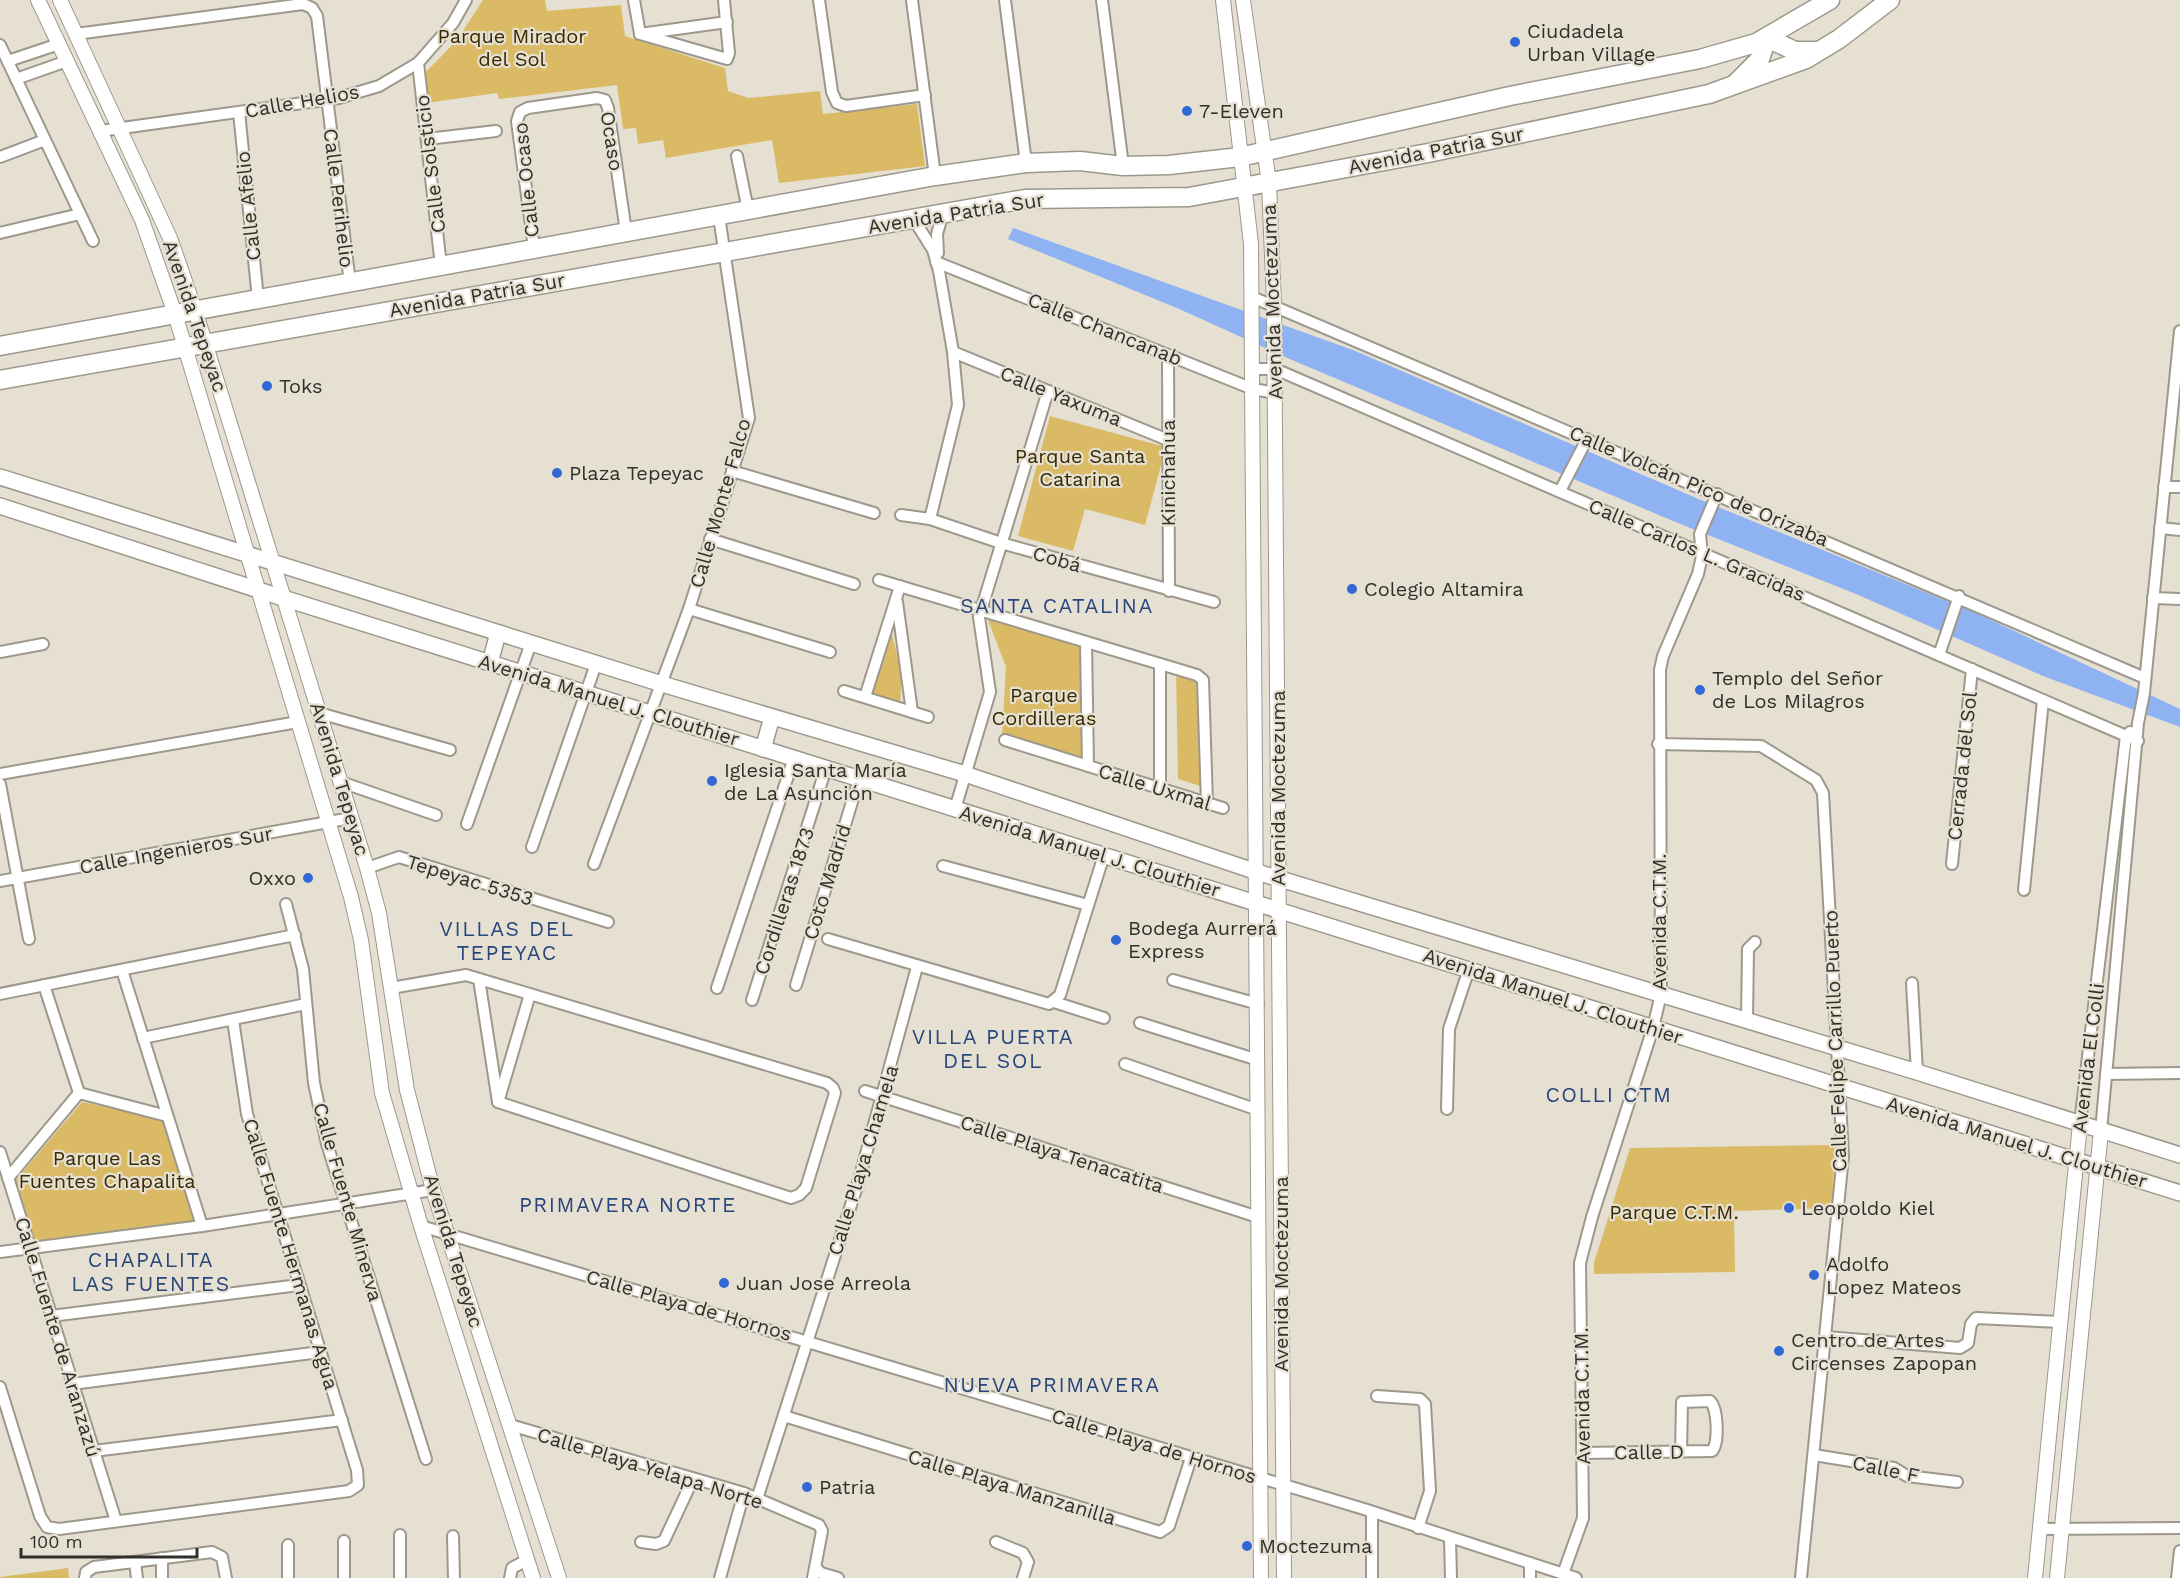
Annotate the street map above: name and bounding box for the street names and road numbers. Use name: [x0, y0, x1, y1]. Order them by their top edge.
street label: Calle Helios: [243, 79, 361, 123]
street label: Calle Solsticio: [410, 93, 450, 235]
street label: Ocaso: [595, 109, 629, 173]
street label: Calle Ocaso: [508, 121, 544, 239]
street label: Avenida Patria Sur: [1346, 121, 1526, 179]
street label: Calle Perihelio: [319, 127, 359, 269]
street label: Calle Afelio: [230, 150, 266, 262]
street label: Avenida Patria Sur: [866, 187, 1046, 239]
street label: Avenida Moctezuma: [1257, 204, 1287, 400]
street label: Avenida Tepeyac: [158, 237, 232, 395]
street label: Avenida Patria Sur: [387, 268, 567, 322]
street label: Calle Chancanab: [1024, 287, 1186, 371]
street label: Calle Yaxuma: [997, 361, 1125, 431]
street label: Calle Monte Falco: [684, 415, 756, 591]
street label: Kinichahua: [1156, 419, 1180, 527]
street label: Calle Volcán Pico de Orizaba: [1566, 420, 1832, 552]
street label: Calle Carlos L. Gracidas: [1585, 493, 1809, 607]
street label: Cobá: [1030, 541, 1084, 577]
street label: Avenida Manuel J. Clouthier: [476, 649, 742, 751]
street label: Avenida Moctezuma: [1266, 690, 1290, 886]
street label: Cerrada del Sol: [1942, 690, 1982, 842]
street label: Avenida Tepeyac: [305, 699, 375, 859]
street label: Calle Uxmal: [1096, 758, 1214, 816]
street label: Avenida Manuel J. Clouthier: [957, 800, 1223, 902]
street label: Calle Ingenieros Sur: [78, 821, 274, 879]
street label: Coto Madrid: [798, 821, 856, 943]
street label: Cordilleras 1873: [749, 824, 819, 978]
street label: Tepeyac 5353: [404, 849, 536, 911]
street label: Avenida C.T.M.: [1647, 853, 1671, 991]
street label: Calle Felipe Carrillo Puerto: [1818, 909, 1852, 1173]
street label: Avenida Manuel J. Clouthier: [1420, 943, 1686, 1049]
street label: Avenida El Colli: [2067, 982, 2109, 1134]
street label: Calle Playa Chamela: [823, 1062, 903, 1258]
street label: Avenida Manuel J. Clouthier: [1884, 1091, 2150, 1193]
street label: Calle Fuente Minerva: [308, 1100, 388, 1304]
street label: Calle Playa Tenacatita: [957, 1110, 1167, 1198]
street label: Calle Fuente Hermanas Agua: [238, 1116, 344, 1392]
street label: Avenida Tepeyac: [419, 1171, 489, 1331]
street label: Avenida Moctezuma: [1269, 1176, 1293, 1372]
street label: Calle Fuente de Aranzazú: [10, 1214, 106, 1460]
street label: Calle Playa de Hornos: [583, 1264, 795, 1346]
street label: Avenida C.T.M.: [1569, 1327, 1595, 1465]
street label: Calle Playa de Hornos: [1049, 1403, 1259, 1489]
street label: Calle Playa Yelapa Norte: [534, 1422, 766, 1514]
street label: Calle D: [1614, 1439, 1684, 1465]
street label: Calle Playa Manzanilla: [905, 1444, 1119, 1530]
street label: Calle F: [1850, 1450, 1922, 1488]

